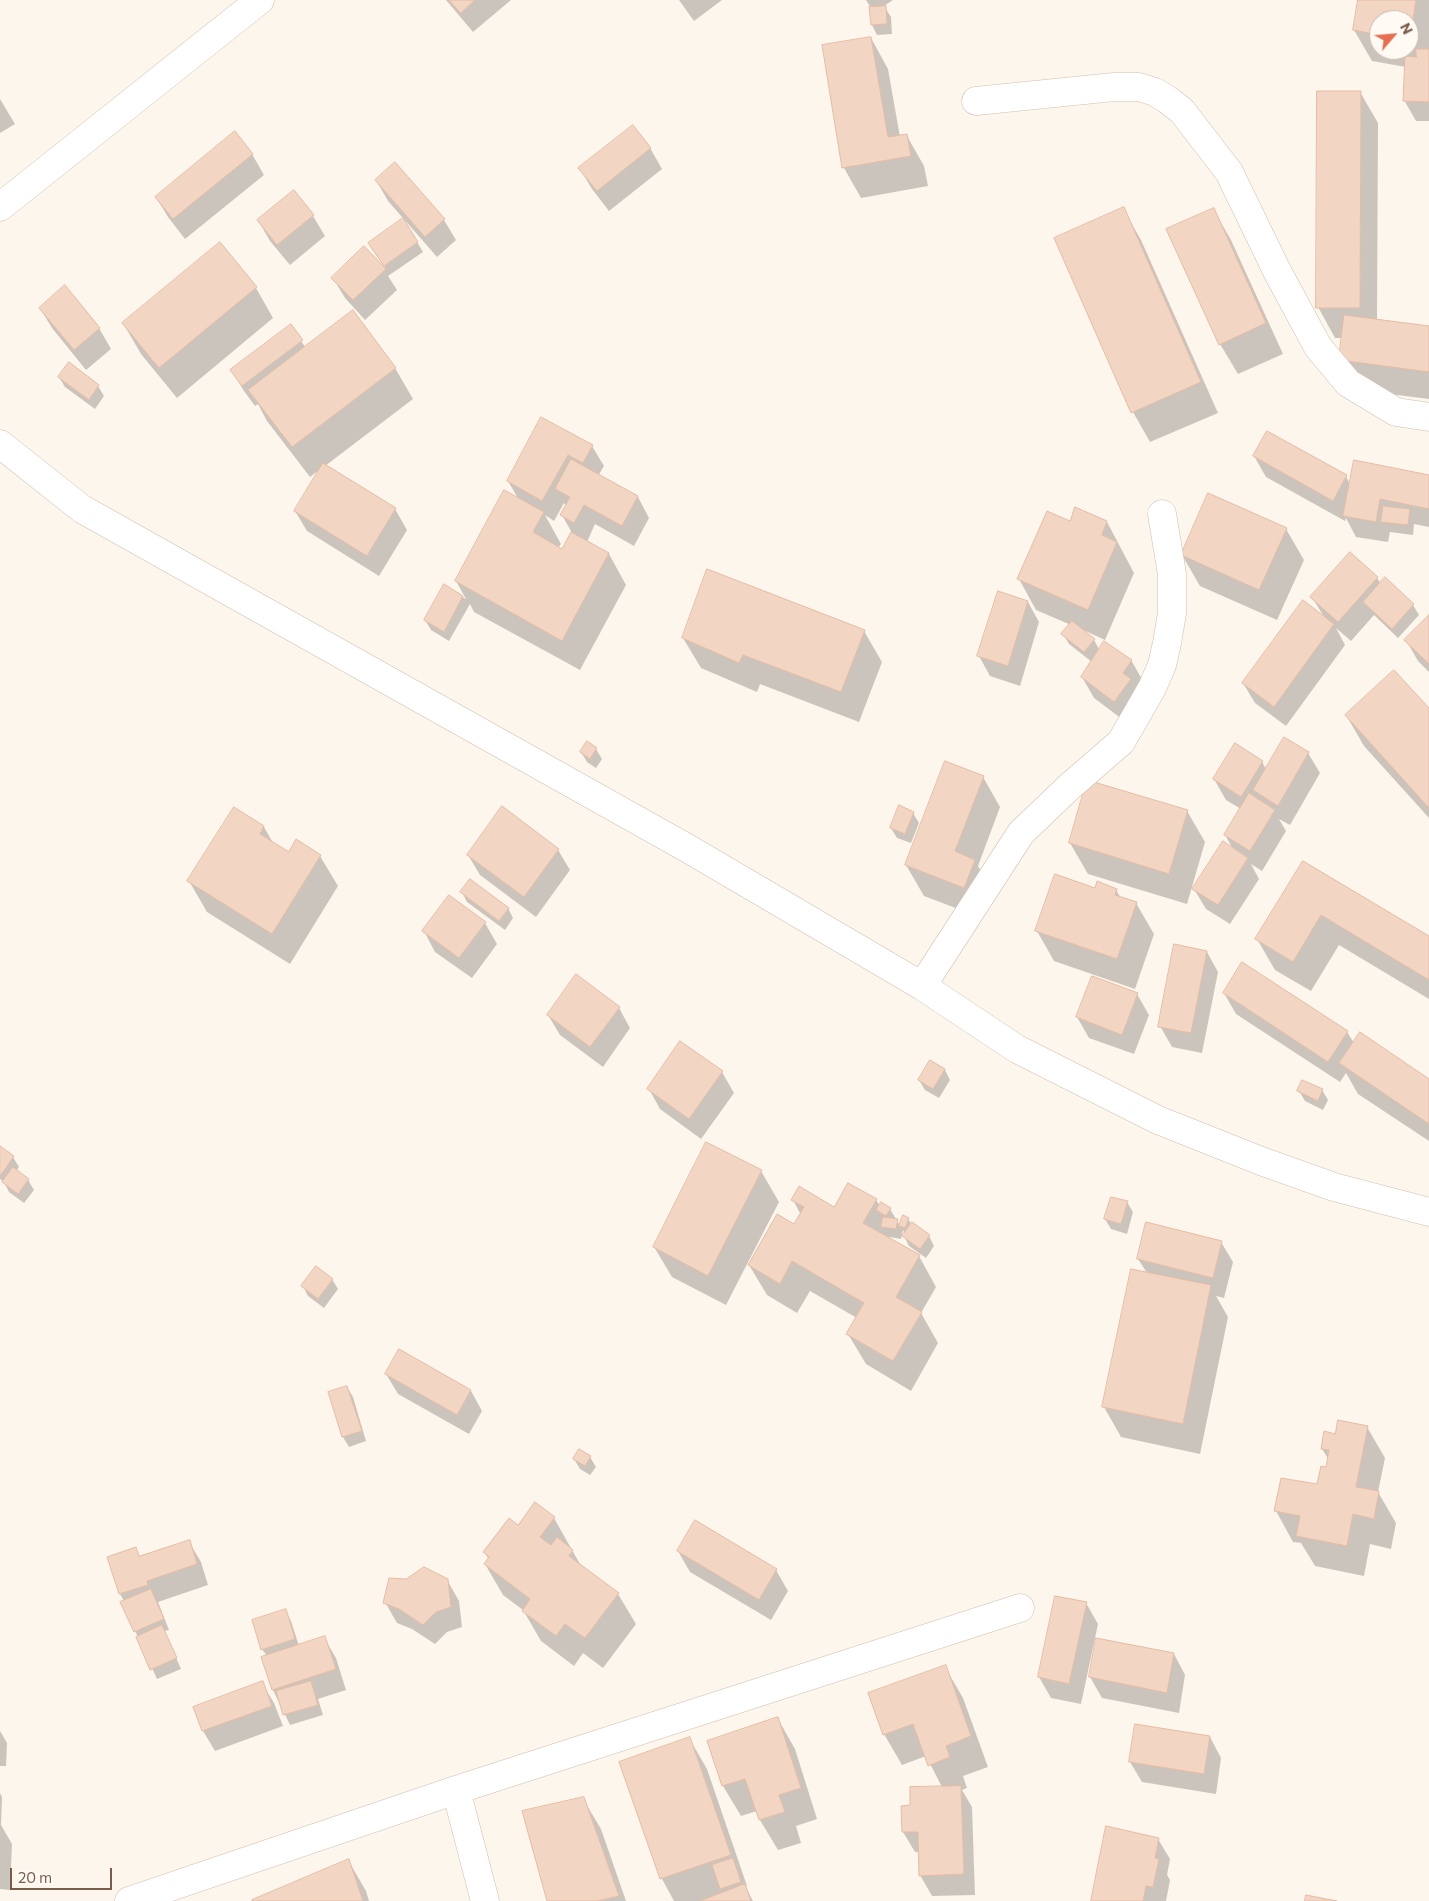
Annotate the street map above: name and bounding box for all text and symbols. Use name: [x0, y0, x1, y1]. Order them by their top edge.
north arrow: [1369, 10, 1419, 60]
text: N: [1397, 20, 1417, 37]
scale bar: [12, 1858, 115, 1890]
text: 20 m: [18, 1868, 52, 1886]

